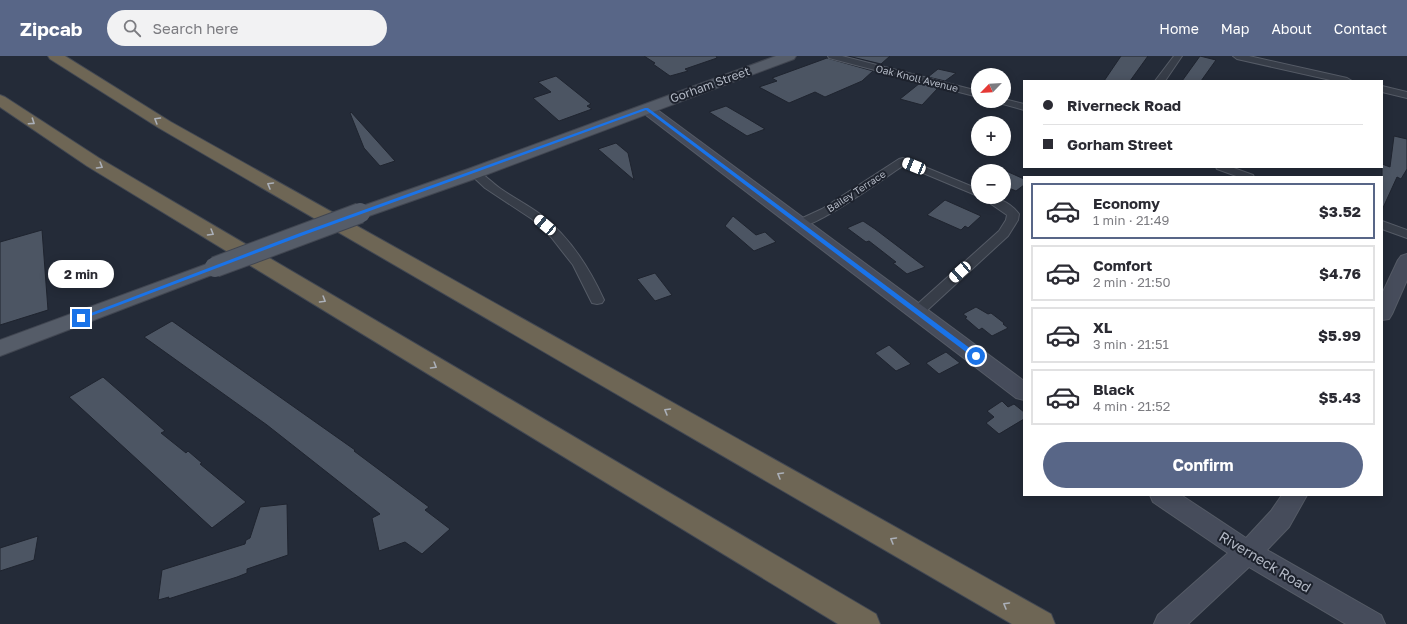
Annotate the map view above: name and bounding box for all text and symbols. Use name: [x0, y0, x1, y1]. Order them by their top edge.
search box: [107, 10, 387, 46]
text: Zipcab: [20, 17, 83, 40]
icon: search: [121, 17, 143, 39]
text: Search here: [153, 19, 238, 37]
text: Home: [1159, 20, 1199, 37]
text: Map: [1221, 20, 1249, 37]
text: About: [1271, 20, 1312, 37]
text: Contact: [1334, 20, 1387, 37]
street label: Oak Knoll Avenue: [875, 62, 960, 94]
street label: Gorham Street: [668, 63, 752, 106]
north arrow: [971, 68, 1011, 108]
map controls: [971, 68, 1011, 204]
text: Riverneck Road: [1067, 96, 1181, 114]
button: +: [971, 116, 1011, 156]
one-way arrow: [28, 117, 35, 124]
one-way arrow: [154, 118, 161, 125]
text: Gorham Street: [1067, 135, 1173, 153]
car: [901, 156, 927, 176]
one-way arrow: [96, 161, 103, 169]
button: −: [971, 164, 1011, 204]
street label: Bailey Terrace: [824, 167, 888, 214]
one-way arrow: [267, 182, 274, 189]
icon: car: [1045, 193, 1081, 229]
text: Economy: [1093, 194, 1160, 212]
text: $3.52: [1319, 202, 1361, 220]
text: 1 min · 21:49: [1093, 212, 1169, 228]
car: [532, 213, 558, 237]
one-way arrow: [207, 228, 214, 235]
icon: car: [1045, 255, 1081, 291]
text: Comfort: [1093, 256, 1152, 274]
callout: 2 min: [48, 260, 114, 288]
car: [947, 260, 973, 284]
text: $4.76: [1319, 264, 1361, 282]
text: 2 min: [64, 266, 98, 282]
text: 2 min · 21:50: [1093, 274, 1171, 290]
one-way arrow: [319, 295, 326, 302]
route end: [72, 309, 90, 327]
icon: car: [1045, 317, 1081, 353]
text: XL: [1093, 318, 1112, 336]
text: $5.99: [1318, 326, 1361, 344]
text: 3 min · 21:51: [1093, 336, 1169, 352]
route start: [967, 347, 985, 365]
one-way arrow: [430, 362, 437, 369]
icon: car: [1045, 379, 1081, 415]
text: Black: [1093, 380, 1135, 398]
text: $5.43: [1318, 388, 1361, 406]
text: 4 min · 21:52: [1093, 398, 1170, 414]
one-way arrow: [664, 408, 671, 415]
button: Confirm: [1043, 442, 1363, 488]
one-way arrow: [777, 473, 784, 480]
street label: Riverneck Road: [1216, 527, 1314, 596]
one-way arrow: [890, 537, 897, 544]
one-way arrow: [1003, 602, 1010, 609]

